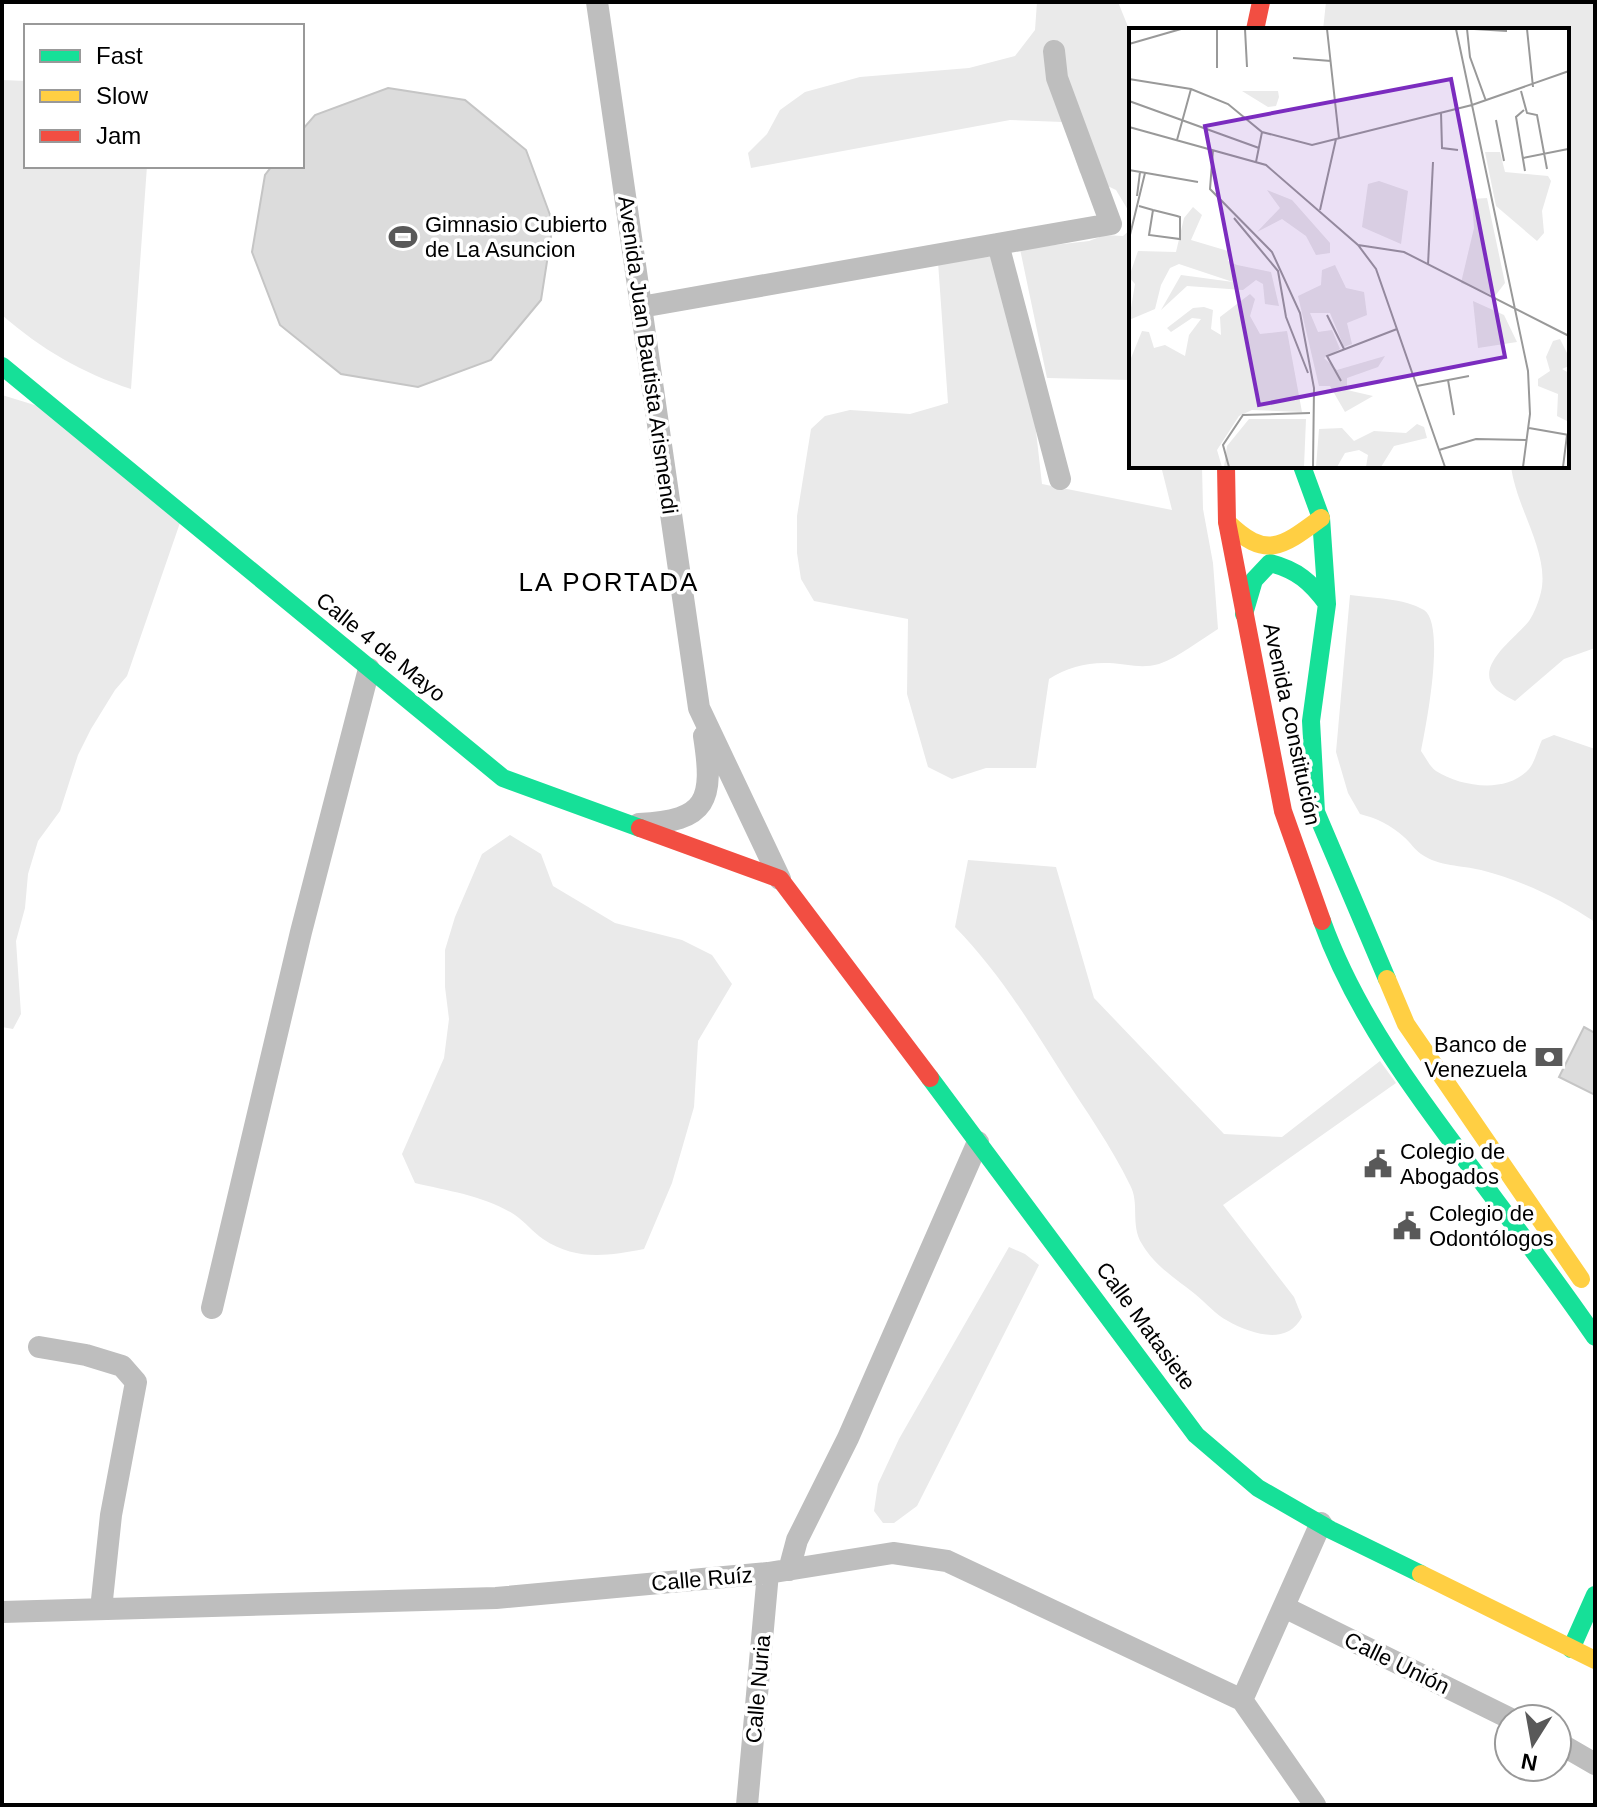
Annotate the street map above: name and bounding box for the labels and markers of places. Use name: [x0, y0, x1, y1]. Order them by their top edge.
place label: Gimnasio Cubierto de La Asuncion: [425, 212, 607, 262]
sports icon: Gimnasio Cubierto de La Asuncion: [388, 222, 418, 252]
place label: Banco de Venezuela: [1424, 1032, 1528, 1082]
bank icon: Banco de Venezuela: [1534, 1042, 1564, 1072]
place label: Colegio de Abogados: [1400, 1139, 1505, 1189]
public building icon: Colegio de Abogados: [1363, 1149, 1393, 1179]
place label: Colegio de Odontólogos: [1429, 1201, 1554, 1251]
public building icon: Colegio de Odontólogos: [1392, 1211, 1422, 1241]

